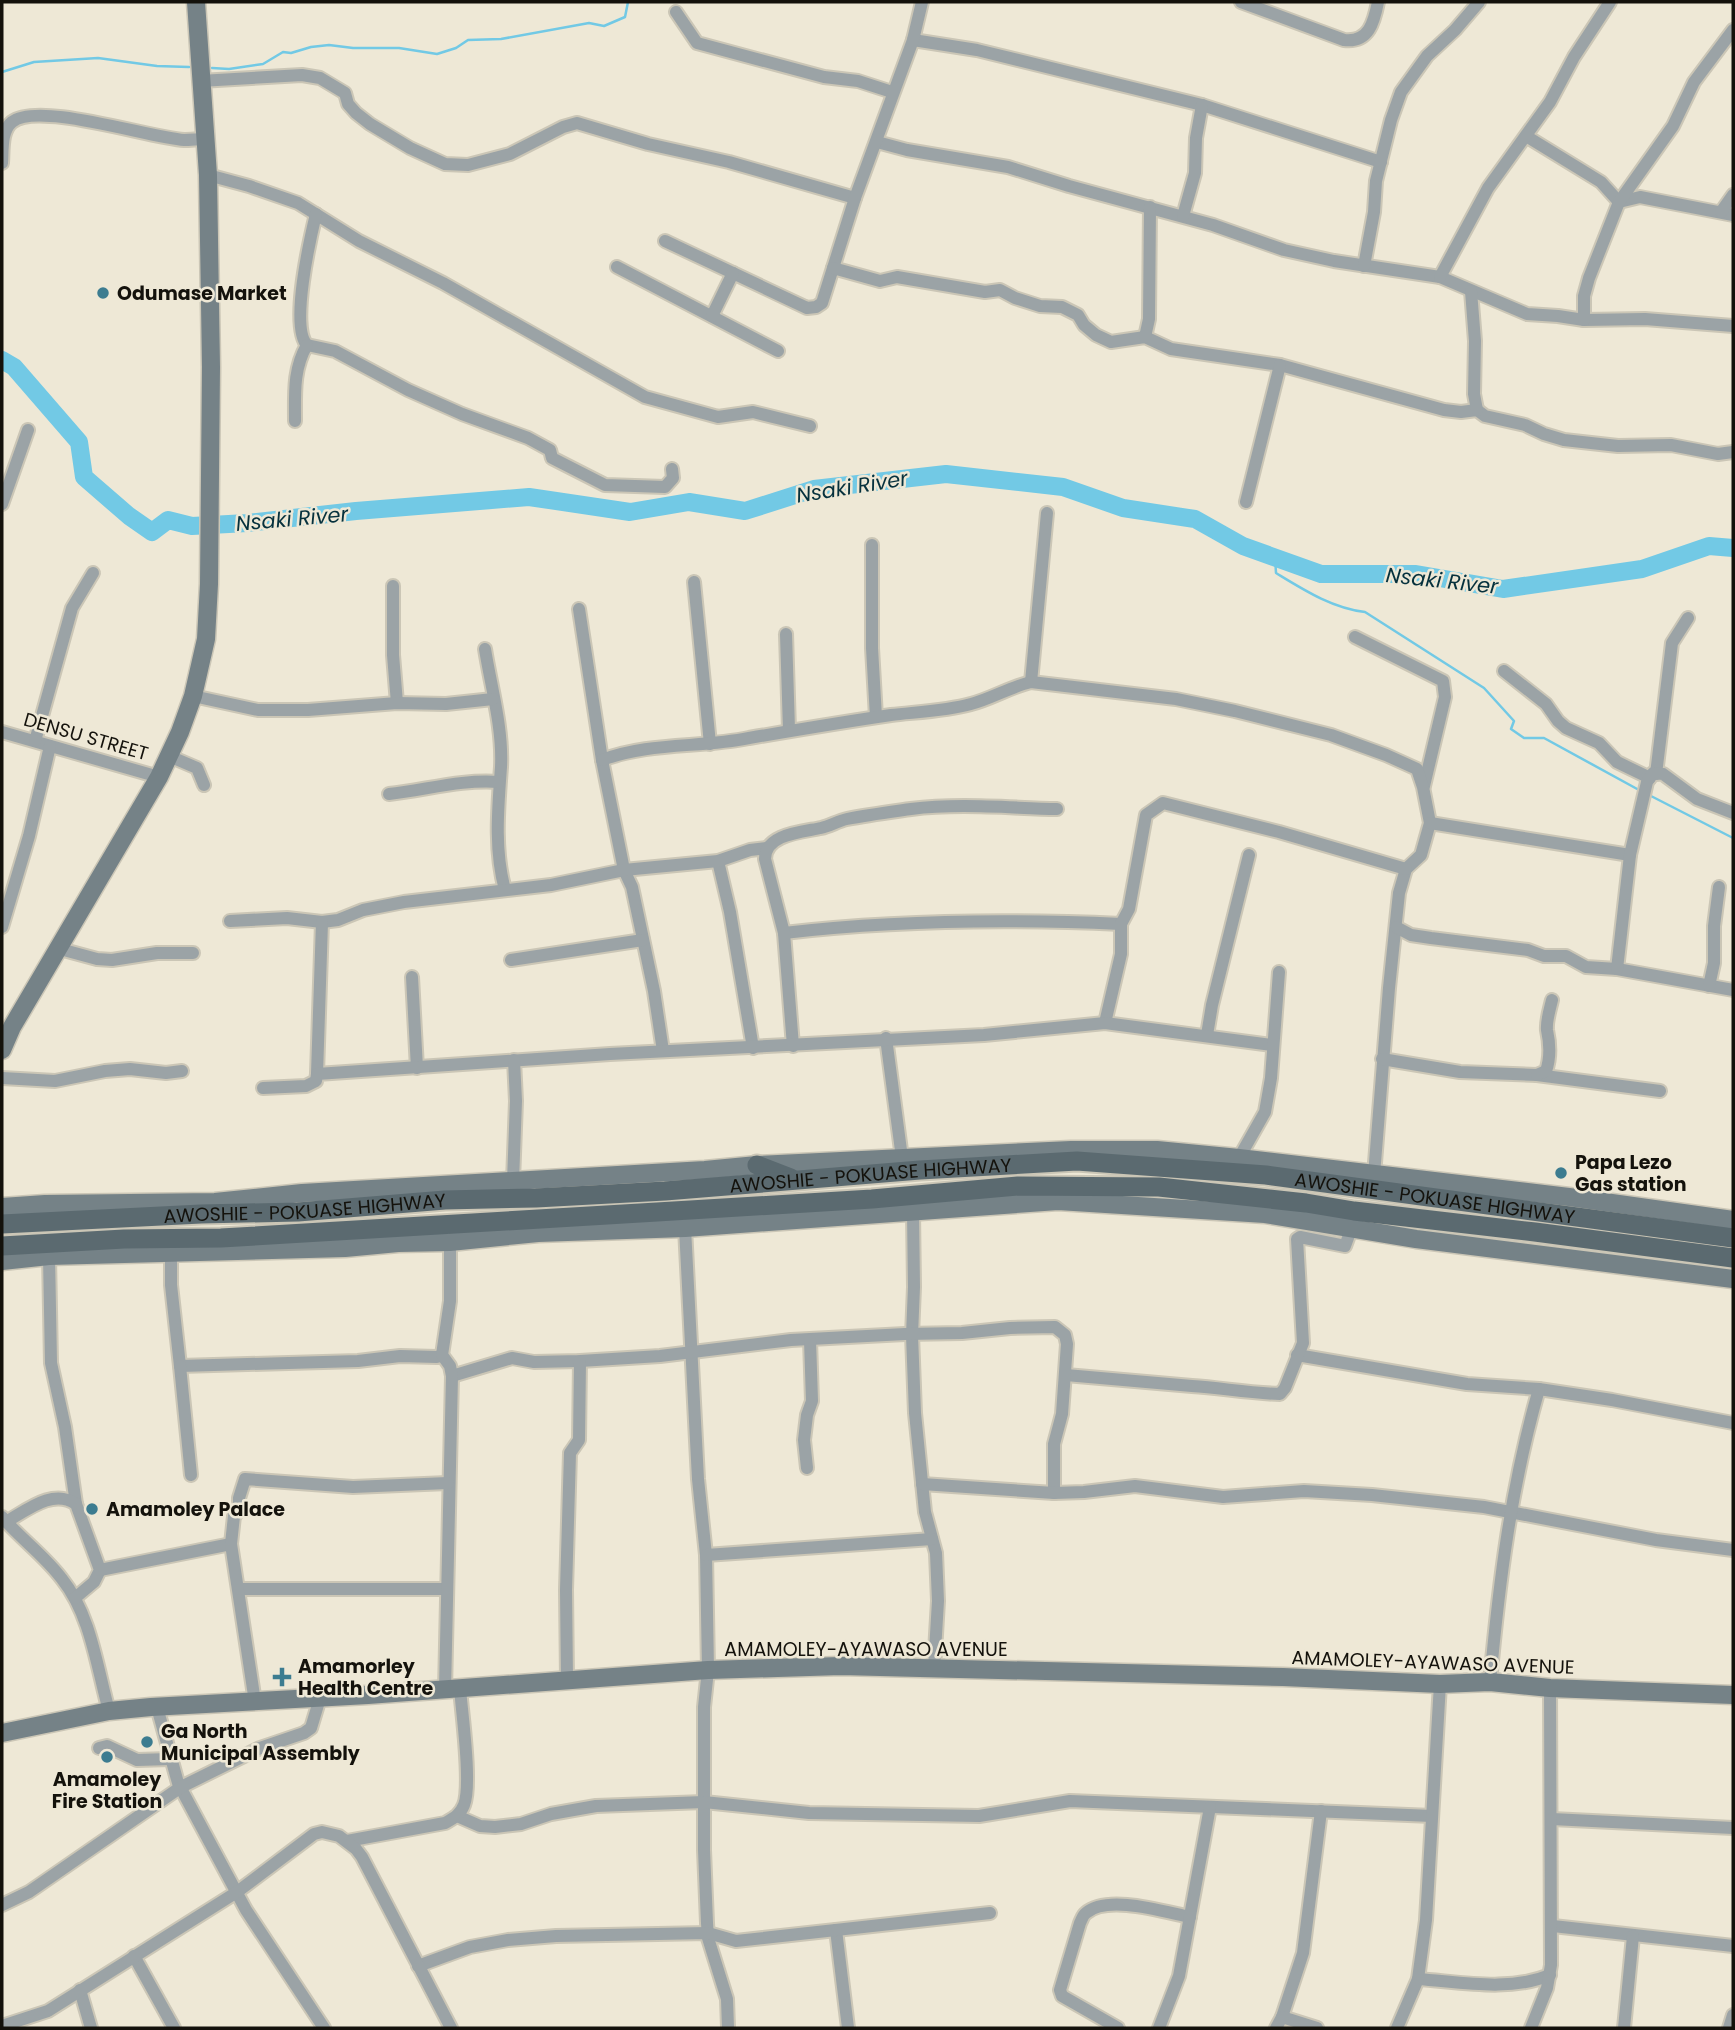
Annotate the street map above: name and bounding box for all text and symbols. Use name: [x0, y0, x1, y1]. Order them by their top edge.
place label: Odumase Market: [117, 280, 287, 307]
marker: Odumase Market: [95, 285, 111, 301]
water label: Nsaki River: [794, 463, 911, 510]
water label: Nsaki River: [235, 499, 351, 538]
water label: Nsaki River: [1384, 560, 1501, 601]
street label: DENSU STREET: [20, 706, 151, 767]
place label: Papa Lezo Gas station: [1575, 1149, 1686, 1198]
street label: AWOSHIE - POKUASE HIGHWAY: [728, 1152, 1012, 1200]
marker: Papa Lezo Gas station: [1553, 1165, 1569, 1181]
street label: AWOSHIE - POKUASE HIGHWAY: [1293, 1166, 1577, 1231]
street label: AWOSHIE - POKUASE HIGHWAY: [163, 1187, 447, 1230]
place label: Amamoley Palace: [106, 1496, 285, 1523]
marker: Amamoley Palace: [84, 1501, 100, 1517]
street label: AMAMOLEY-AYAWASO AVENUE: [724, 1636, 1008, 1663]
street label: AMAMOLEY-AYAWASO AVENUE: [1291, 1644, 1575, 1681]
place label: Amamorley Health Centre: [298, 1653, 433, 1702]
marker: Amamorley Health Centre: [272, 1667, 292, 1687]
place label: Ga North Municipal Assembly: [161, 1718, 361, 1767]
marker: Ga North Municipal Assembly: [139, 1734, 155, 1750]
marker: Amamoley Fire Station: [99, 1749, 115, 1765]
place label: Amamoley Fire Station: [52, 1766, 162, 1815]

